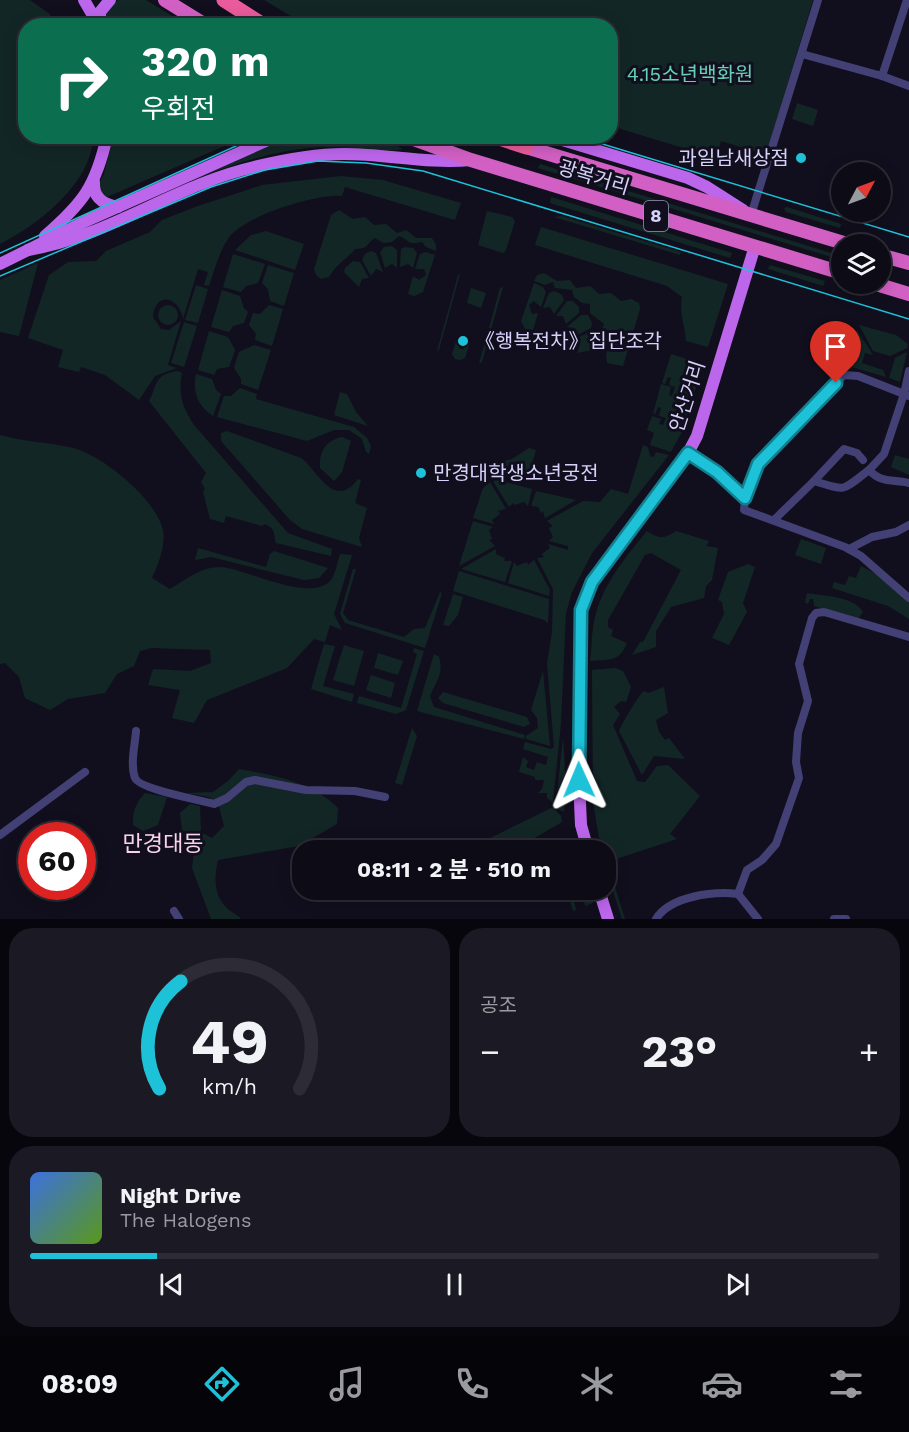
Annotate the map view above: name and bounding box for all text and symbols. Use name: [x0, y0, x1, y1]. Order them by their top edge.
text: 320 m: [141, 37, 270, 86]
icon: right: [42, 42, 120, 120]
park label: 4.15소년백화원: [627, 62, 753, 86]
text: 우회전: [141, 93, 216, 125]
place label: 과일남새상점: [679, 146, 789, 170]
marker: 과일남새상점: [794, 151, 808, 165]
street label: 광복거리: [555, 155, 633, 199]
north arrow: [831, 162, 891, 222]
map controls: [831, 162, 891, 294]
road number: 8: [644, 201, 668, 231]
button: layers: [831, 234, 891, 294]
pin: [810, 321, 861, 383]
place label: 《행복전차》집단조각: [475, 329, 662, 353]
icon: arrive: [819, 330, 852, 363]
marker: 《행복전차》집단조각: [456, 334, 470, 348]
street label: 안산거리: [664, 357, 710, 435]
place label: 만경대학생소년궁전: [433, 461, 599, 485]
marker: 만경대학생소년궁전: [414, 466, 428, 480]
position arrow: [547, 748, 611, 812]
speed limit sign: 60: [18, 822, 96, 900]
district label: 만경대동: [123, 831, 203, 856]
text: 08:11 · 2 분 · 510 m: [357, 857, 551, 882]
text: 공조: [480, 993, 517, 1017]
text: 49: [190, 1005, 269, 1078]
text: 23°: [642, 1025, 717, 1078]
text: −: [480, 1032, 500, 1071]
text: +: [859, 1032, 879, 1071]
text: km/h: [202, 1075, 257, 1100]
text: Night Drive: [120, 1183, 241, 1208]
text: The Halogens: [120, 1208, 252, 1232]
icon: previous: [155, 1268, 188, 1301]
icon: pause: [438, 1268, 471, 1301]
icon: next: [721, 1268, 754, 1301]
icon: directions: [201, 1363, 243, 1405]
icon: music: [326, 1363, 368, 1405]
icon: phone: [451, 1363, 493, 1405]
icon: climate: [576, 1363, 618, 1405]
icon: car: [701, 1363, 743, 1405]
icon: filters: [825, 1363, 867, 1405]
text: 08:09: [41, 1368, 118, 1400]

